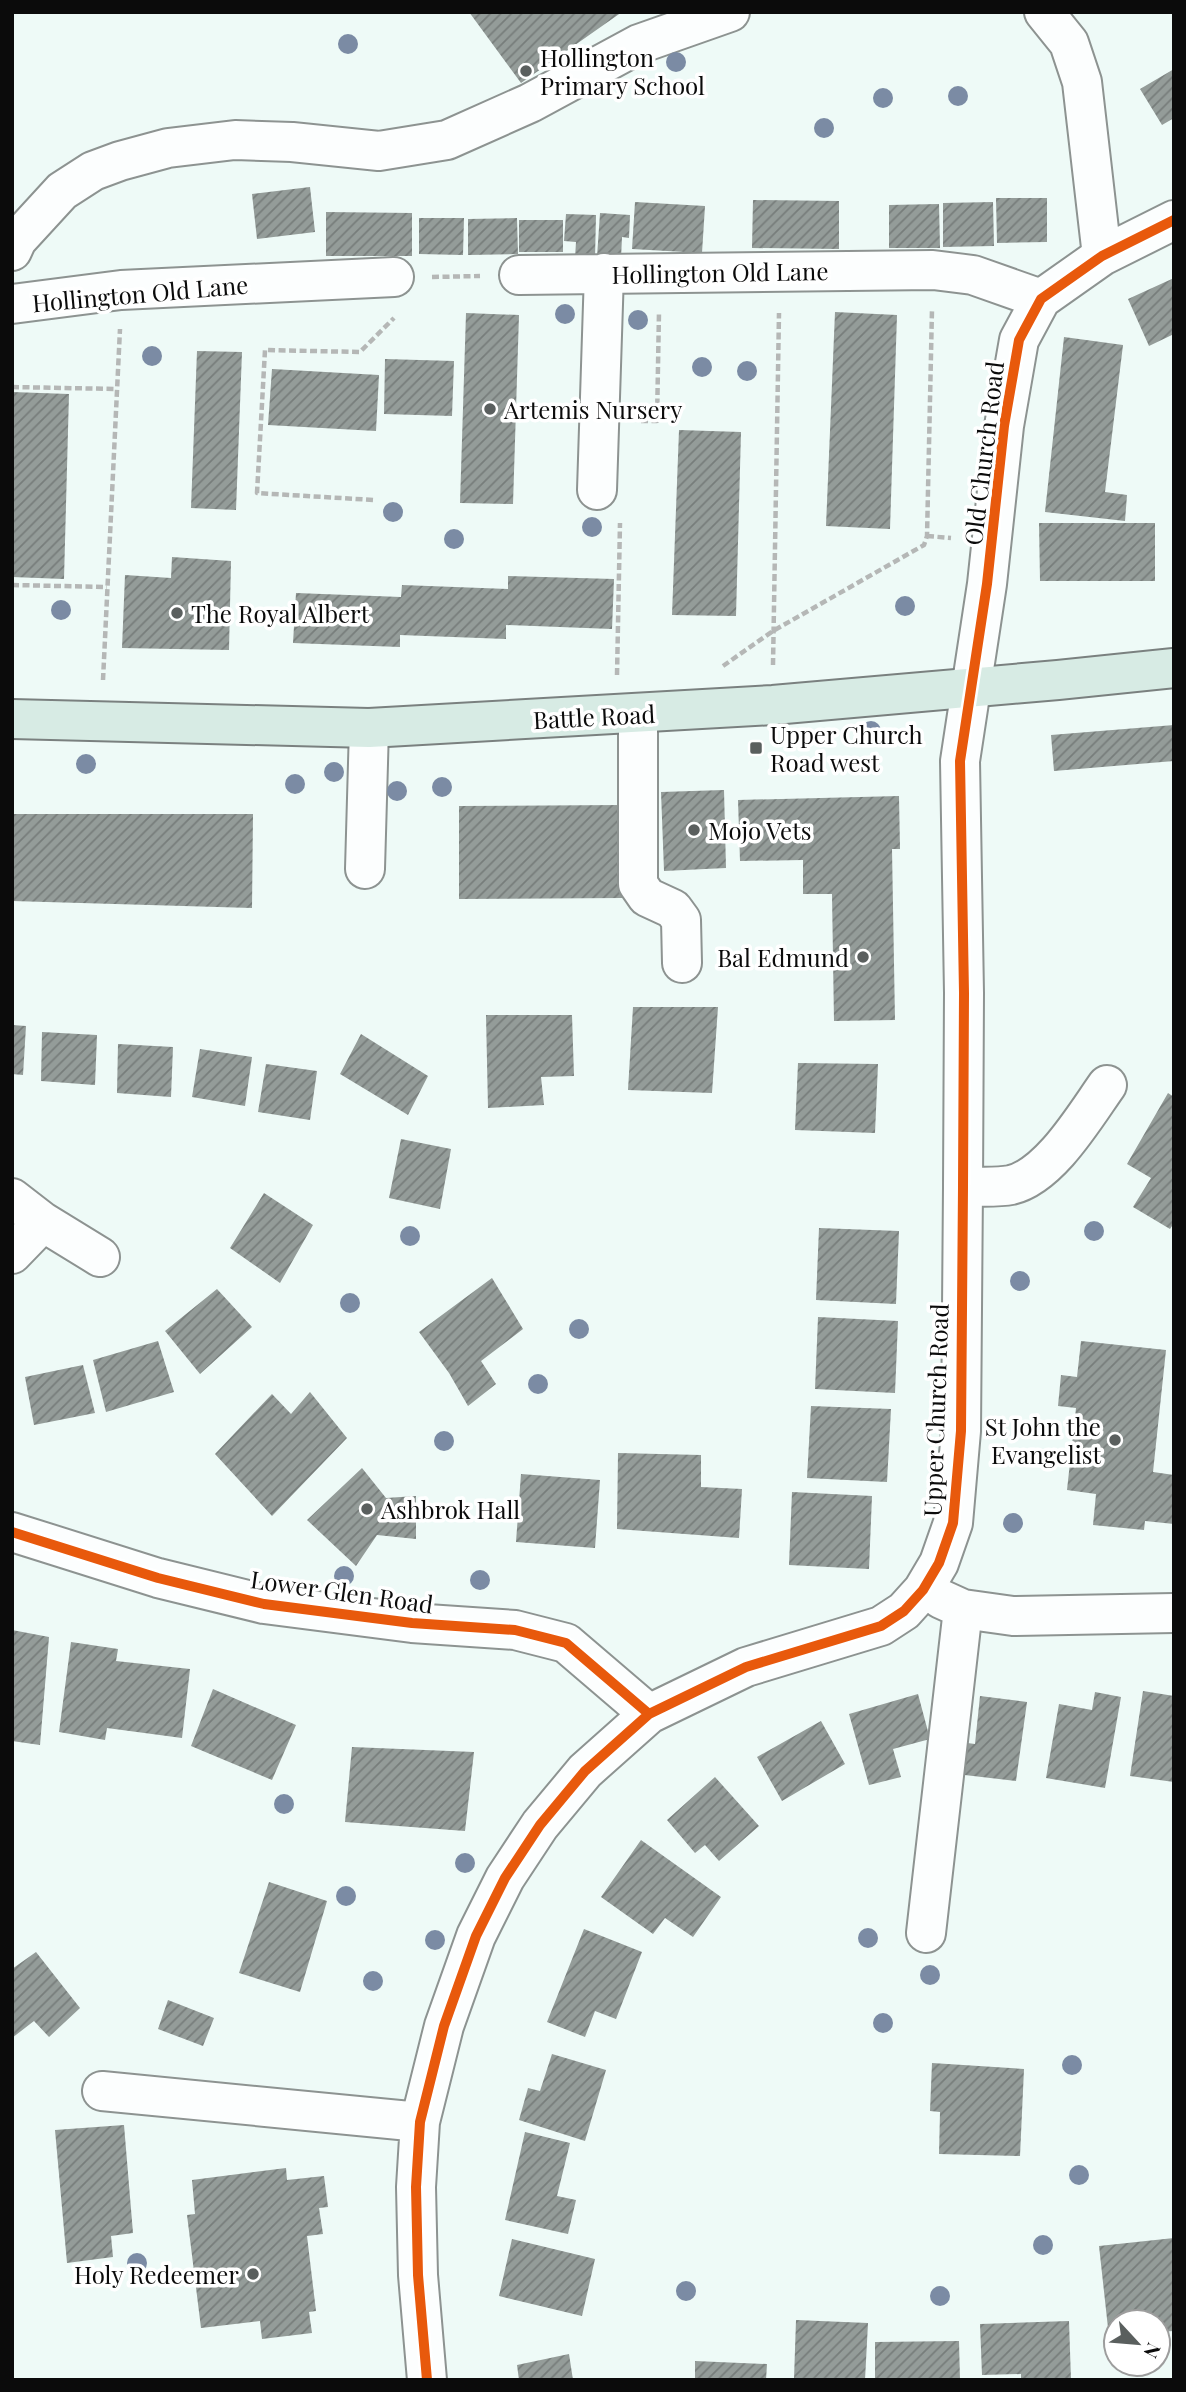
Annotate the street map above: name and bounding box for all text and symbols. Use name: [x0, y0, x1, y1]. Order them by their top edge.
place label: Hollington Primary School: [540, 41, 705, 101]
marker: Hollington Primary School: [518, 63, 534, 79]
street label: Hollington Old Lane: [611, 254, 829, 290]
street label: Hollington Old Lane: [31, 268, 249, 318]
street label: Old Church Road: [956, 359, 1010, 547]
place label: Artemis Nursery: [503, 393, 682, 425]
marker: Artemis Nursery: [482, 401, 498, 417]
place label: The Royal Albert: [191, 597, 370, 629]
marker: The Royal Albert: [169, 605, 185, 621]
street label: Battle Road: [532, 697, 656, 735]
place label: Upper Church Road west: [770, 718, 923, 778]
marker: Upper Church Road west: [748, 740, 764, 756]
place label: Mojo Vets: [708, 814, 811, 846]
marker: Mojo Vets: [686, 822, 702, 838]
place label: Bal Edmund: [717, 941, 849, 973]
marker: Bal Edmund: [855, 949, 871, 965]
street label: Upper Church Road: [915, 1303, 955, 1517]
place label: St John the Evangelist: [985, 1410, 1101, 1470]
marker: St John the Evangelist: [1107, 1432, 1123, 1448]
place label: Ashbrok Hall: [380, 1493, 520, 1525]
marker: Ashbrok Hall: [359, 1501, 375, 1517]
street label: Lower Glen Road: [249, 1562, 435, 1620]
place label: Holy Redeemer: [74, 2258, 239, 2290]
marker: Holy Redeemer: [245, 2266, 261, 2282]
north arrow: [1102, 2308, 1172, 2378]
text: N: [1138, 2339, 1168, 2363]

